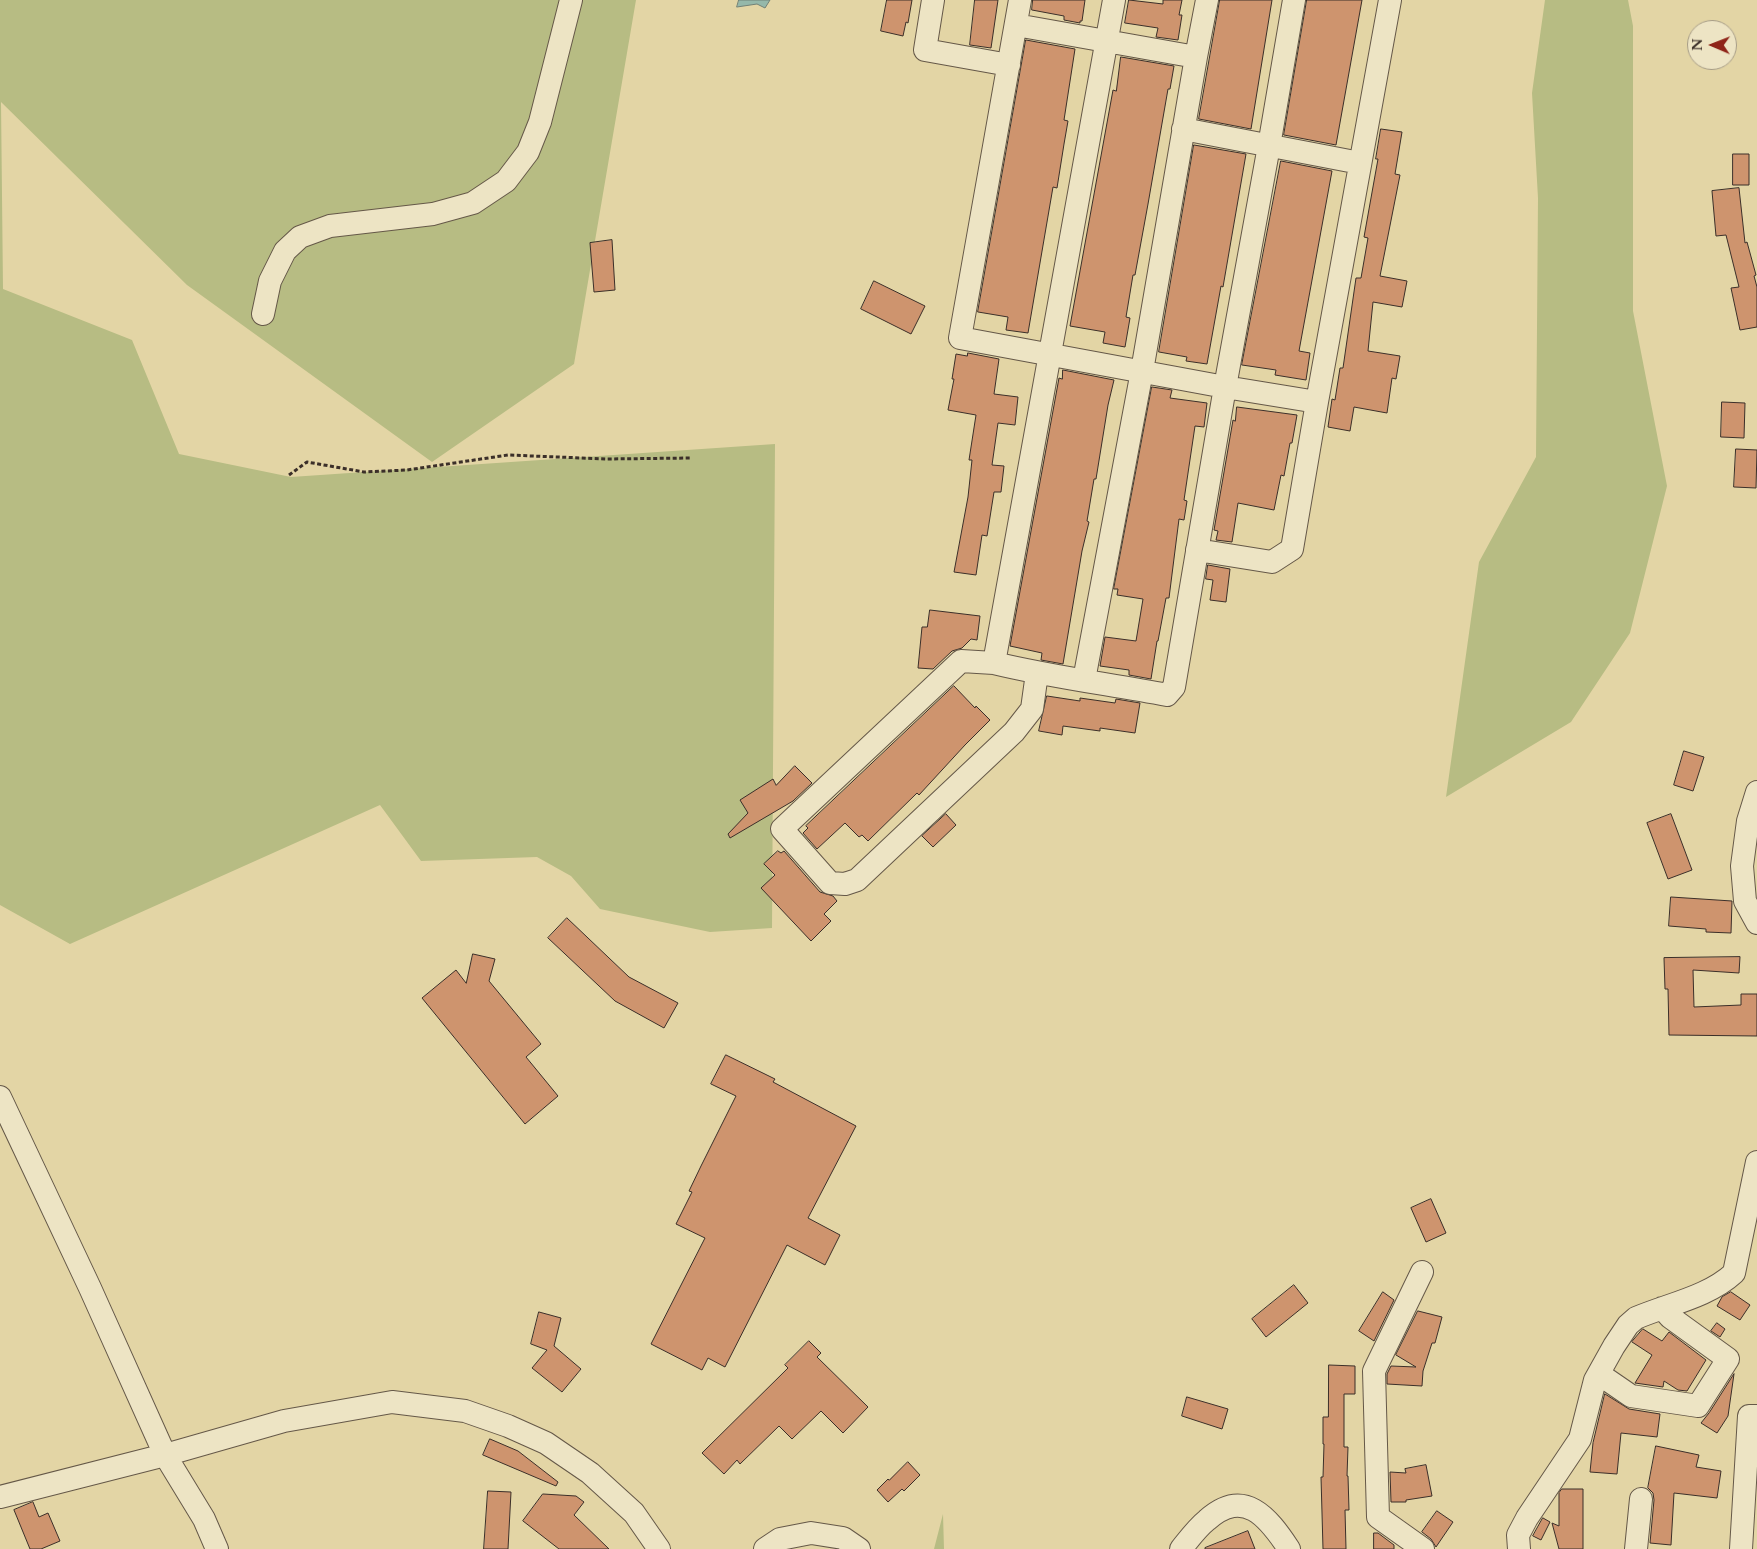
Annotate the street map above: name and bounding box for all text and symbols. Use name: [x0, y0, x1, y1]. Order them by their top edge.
north arrow: [1687, 20, 1737, 70]
text: N: [1688, 39, 1707, 51]

